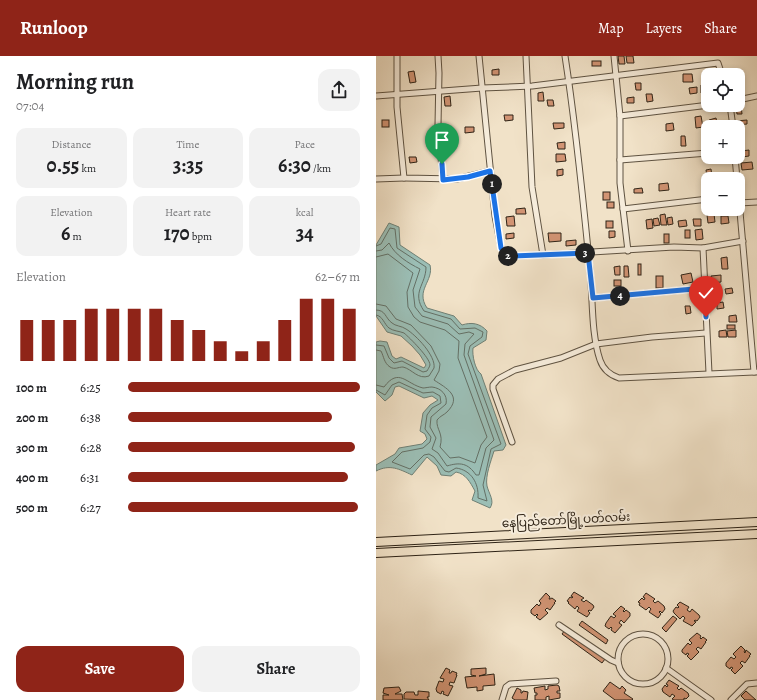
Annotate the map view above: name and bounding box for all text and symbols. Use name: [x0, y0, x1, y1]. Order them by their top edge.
text: Runloop: [20, 15, 88, 41]
text: Map: [598, 19, 624, 38]
text: Layers: [646, 19, 682, 38]
text: Share: [704, 19, 737, 38]
text: Morning run: [16, 67, 134, 97]
map controls: [701, 68, 745, 216]
button: locate: [701, 68, 745, 112]
button: share: [318, 69, 360, 111]
text: 07:04: [16, 97, 44, 114]
button: +: [701, 120, 745, 164]
pin: [425, 123, 459, 164]
icon: arrive: [431, 129, 453, 151]
text: Distance: [52, 137, 91, 152]
text: Time: [177, 137, 199, 152]
text: Pace: [294, 137, 315, 152]
text: 0.55: [47, 152, 79, 179]
text: 3:35: [173, 152, 203, 179]
text: 6:30: [278, 152, 311, 179]
text: km: [79, 161, 96, 176]
text: /km: [311, 161, 331, 176]
button: −: [701, 172, 745, 216]
pin: 1: [482, 174, 502, 194]
text: 1: [490, 176, 494, 191]
text: Elevation: [50, 205, 92, 220]
text: Heart rate: [165, 205, 211, 220]
text: kcal: [296, 205, 313, 220]
text: 6: [61, 220, 70, 247]
text: 170: [164, 220, 190, 247]
text: 34: [296, 220, 314, 247]
text: m: [70, 229, 82, 244]
text: bpm: [190, 229, 212, 244]
pin: 3: [575, 243, 595, 263]
text: 3: [583, 245, 587, 260]
pin: 2: [498, 246, 518, 266]
text: 2: [505, 248, 511, 263]
text: Elevation: [16, 268, 66, 285]
text: 62–67 m: [315, 268, 360, 285]
pin: [689, 276, 723, 317]
icon: check: [695, 282, 717, 304]
pin: 4: [610, 286, 630, 306]
text: 4: [617, 288, 623, 303]
text: 100 m: [16, 379, 47, 396]
text: 6:25: [80, 379, 101, 396]
text: 200 m: [16, 409, 49, 426]
text: 6:38: [80, 409, 101, 426]
text: 300 m: [16, 439, 48, 456]
text: 6:28: [80, 439, 102, 456]
text: 400 m: [16, 469, 48, 486]
text: 6:31: [80, 469, 99, 486]
text: 500 m: [16, 499, 48, 516]
text: 6:27: [80, 499, 101, 516]
street label: နေပြည်တော်မြို့ပတ်လမ်း: [501, 508, 631, 533]
button: Save: [16, 646, 184, 692]
button: Share: [192, 646, 360, 692]

